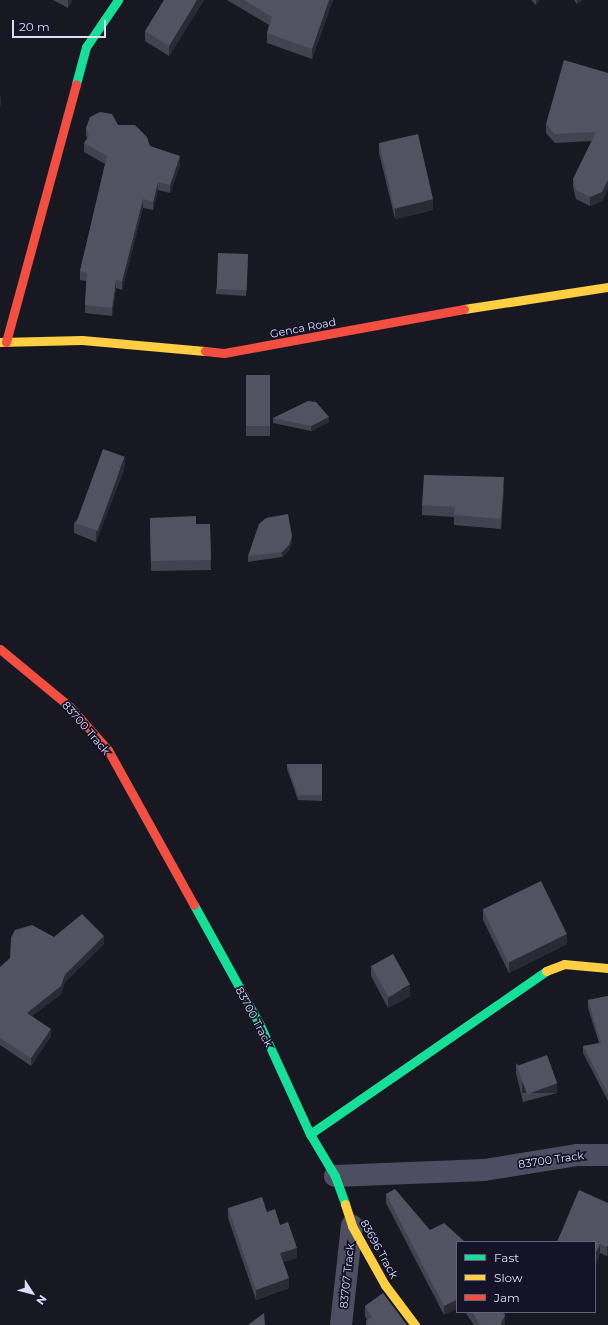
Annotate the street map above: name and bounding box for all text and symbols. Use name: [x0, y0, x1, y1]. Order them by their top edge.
scale bar: [14, 12, 108, 38]
text: 20 m: [19, 19, 50, 34]
street label: Genca Road: [269, 315, 337, 341]
street label: 83700 Track: [59, 699, 113, 757]
street label: 83700 Track: [233, 985, 275, 1049]
street label: 83700 Track: [517, 1149, 585, 1171]
street label: 83696 Track: [357, 1217, 401, 1281]
legend: [456, 1241, 596, 1313]
street label: 83707 Track: [337, 1243, 357, 1309]
text: Fast: [494, 1250, 519, 1265]
text: Slow: [494, 1270, 523, 1285]
north arrow: [12, 1273, 52, 1313]
text: Jam: [494, 1290, 520, 1305]
text: N: [33, 1292, 50, 1308]

